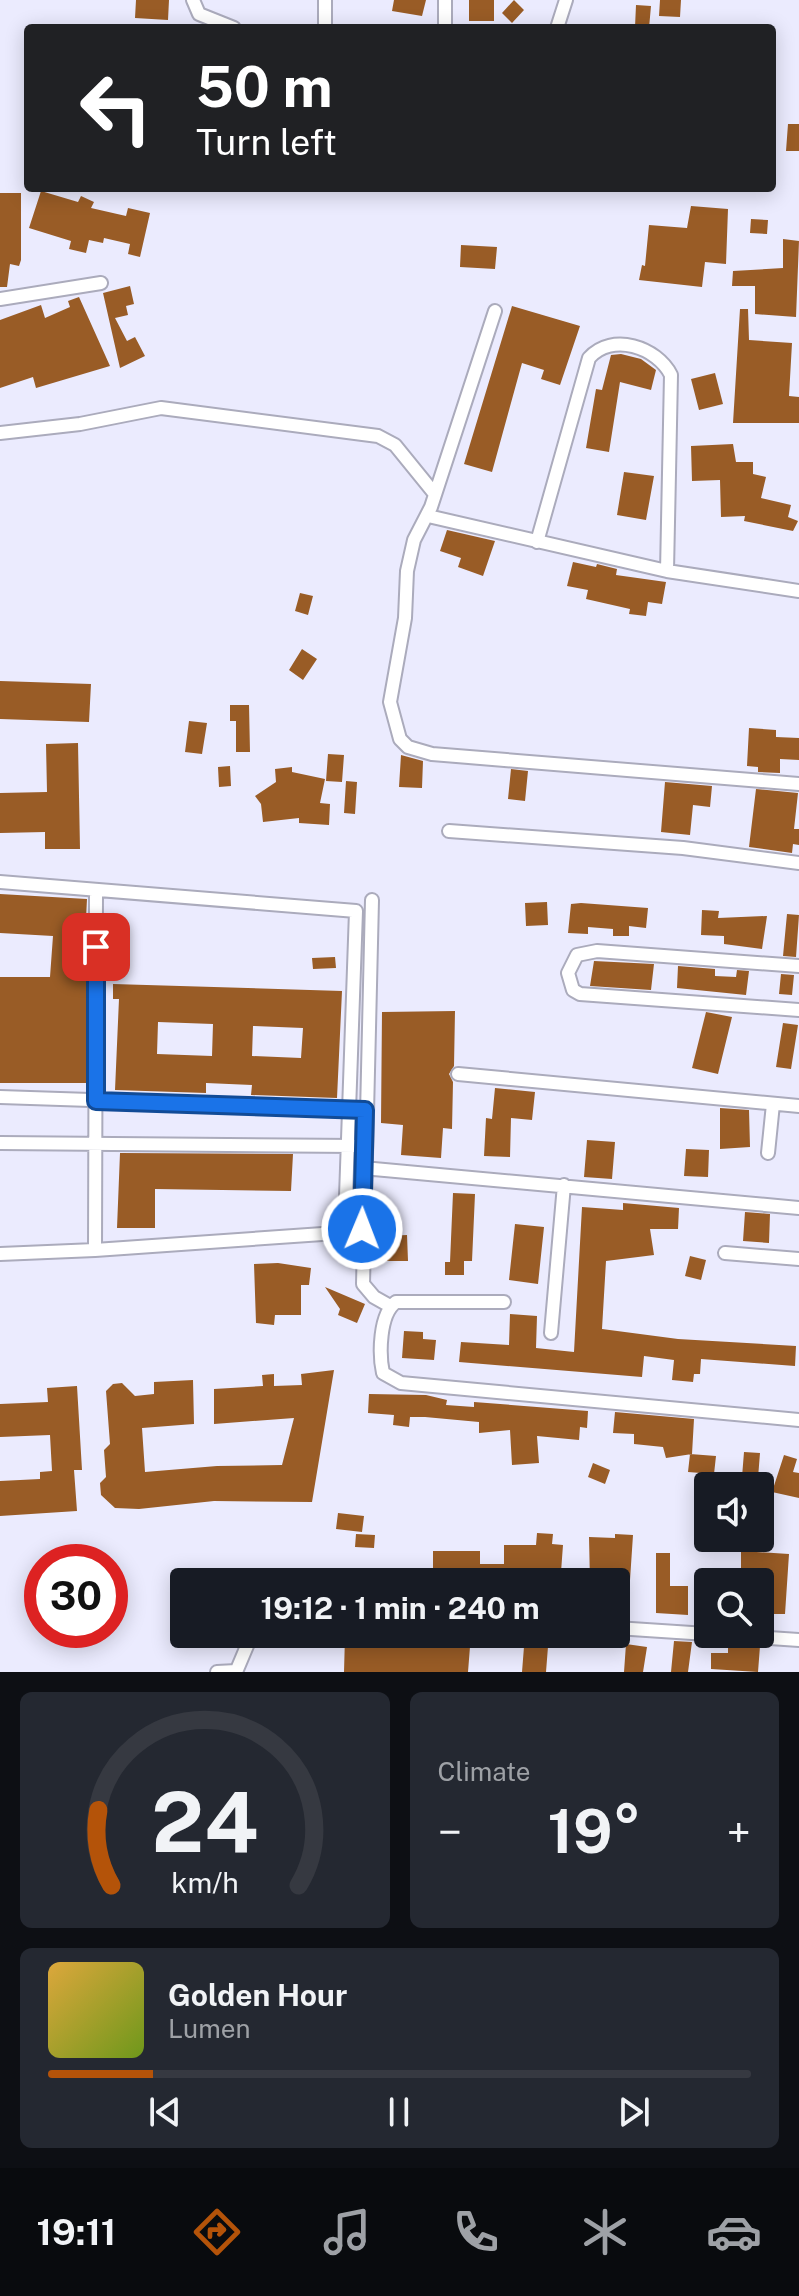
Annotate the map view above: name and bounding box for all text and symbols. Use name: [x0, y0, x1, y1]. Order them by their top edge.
text: 50 m: [196, 54, 333, 120]
icon: left: [64, 56, 168, 160]
text: Turn left: [196, 121, 337, 163]
pin: [62, 913, 130, 981]
icon: arrive: [74, 925, 118, 969]
position arrow: [320, 1187, 404, 1271]
map controls: [694, 1472, 774, 1648]
button: sound: [694, 1472, 774, 1552]
speed limit sign: 30: [24, 1544, 128, 1648]
button: search: [694, 1568, 774, 1648]
text: 19:12 · 1 min · 240 m: [260, 1590, 540, 1626]
text: Climate: [438, 1756, 531, 1787]
text: 24: [151, 1773, 258, 1871]
text: 19°: [547, 1796, 641, 1867]
text: −: [438, 1806, 462, 1858]
text: +: [727, 1806, 751, 1858]
text: km/h: [171, 1866, 238, 1899]
text: Golden Hour: [168, 1977, 347, 2013]
text: Lumen: [168, 2013, 251, 2044]
icon: previous: [143, 2090, 187, 2134]
icon: pause: [377, 2090, 421, 2134]
icon: next: [612, 2090, 656, 2134]
icon: directions: [189, 2204, 245, 2260]
icon: music: [319, 2204, 375, 2260]
icon: phone: [448, 2204, 504, 2260]
icon: climate: [577, 2204, 633, 2260]
icon: car: [706, 2204, 762, 2260]
text: 19:11: [37, 2211, 116, 2253]

